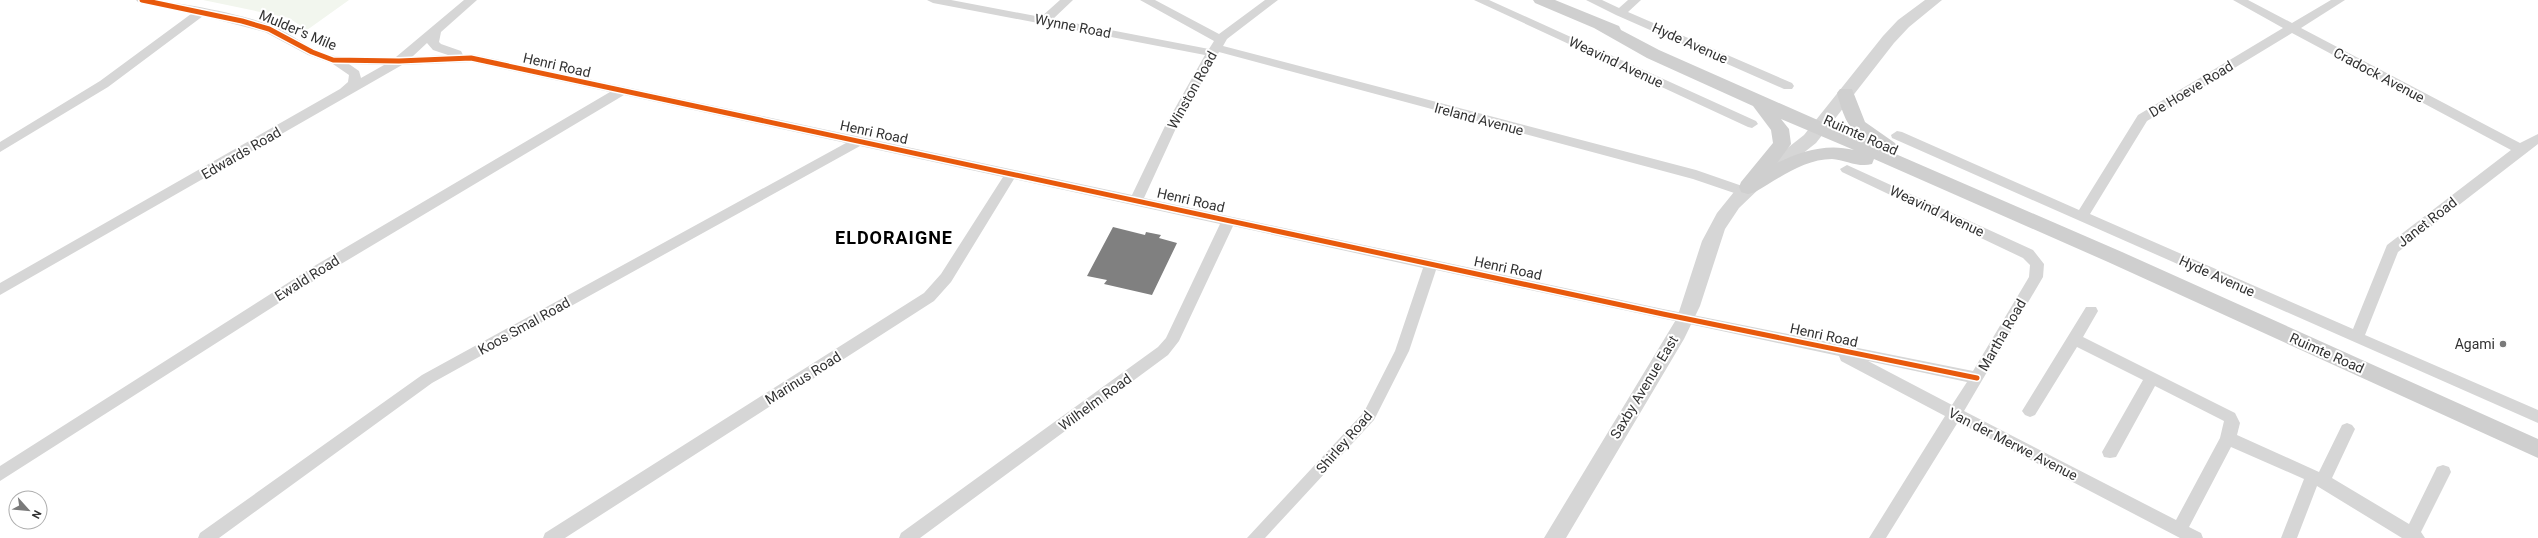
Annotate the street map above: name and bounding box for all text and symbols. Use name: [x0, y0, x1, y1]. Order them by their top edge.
street label: Mulder's Mile: [257, 7, 339, 53]
street label: Wynne Road: [1033, 11, 1113, 41]
street label: Hyde Avenue: [1650, 19, 1730, 67]
street label: Weavind Avenue: [1566, 33, 1666, 91]
street label: Cradock Avenue: [2331, 44, 2427, 106]
street label: Winston Road: [1164, 48, 1220, 132]
street label: Henri Road: [522, 49, 592, 81]
street label: De Hoeve Road: [2146, 58, 2236, 120]
street label: Ireland Avenue: [1433, 99, 1525, 139]
street label: Ruimte Road: [1821, 111, 1901, 159]
street label: Henri Road: [839, 117, 909, 147]
street label: Edwards Road: [198, 124, 284, 182]
street label: Weavind Avenue: [1887, 182, 1987, 240]
street label: Henri Road: [1156, 184, 1226, 216]
street label: Janet Road: [2394, 194, 2460, 250]
district label: ELDORAIGNE: [835, 227, 953, 248]
street label: Ewald Road: [272, 252, 342, 304]
street label: Hyde Avenue: [2177, 252, 2257, 300]
street label: Henri Road: [1473, 253, 1543, 283]
street label: Koos Smal Road: [475, 294, 573, 358]
street label: Martha Road: [1975, 296, 2029, 374]
street label: Henri Road: [1789, 320, 1859, 350]
street label: Ruimte Road: [2287, 329, 2367, 377]
street label: Saxby Avenue East: [1607, 332, 1681, 441]
place label: Agami: [2455, 336, 2495, 352]
marker: Agami: [2498, 339, 2508, 349]
street label: Marinus Road: [762, 348, 844, 408]
street label: Wilhelm Road: [1056, 370, 1134, 434]
street label: Van der Merwe Avenue: [1946, 404, 2080, 484]
street label: Shirley Road: [1313, 408, 1375, 476]
north arrow: [8, 490, 48, 530]
text: N: [29, 508, 44, 521]

